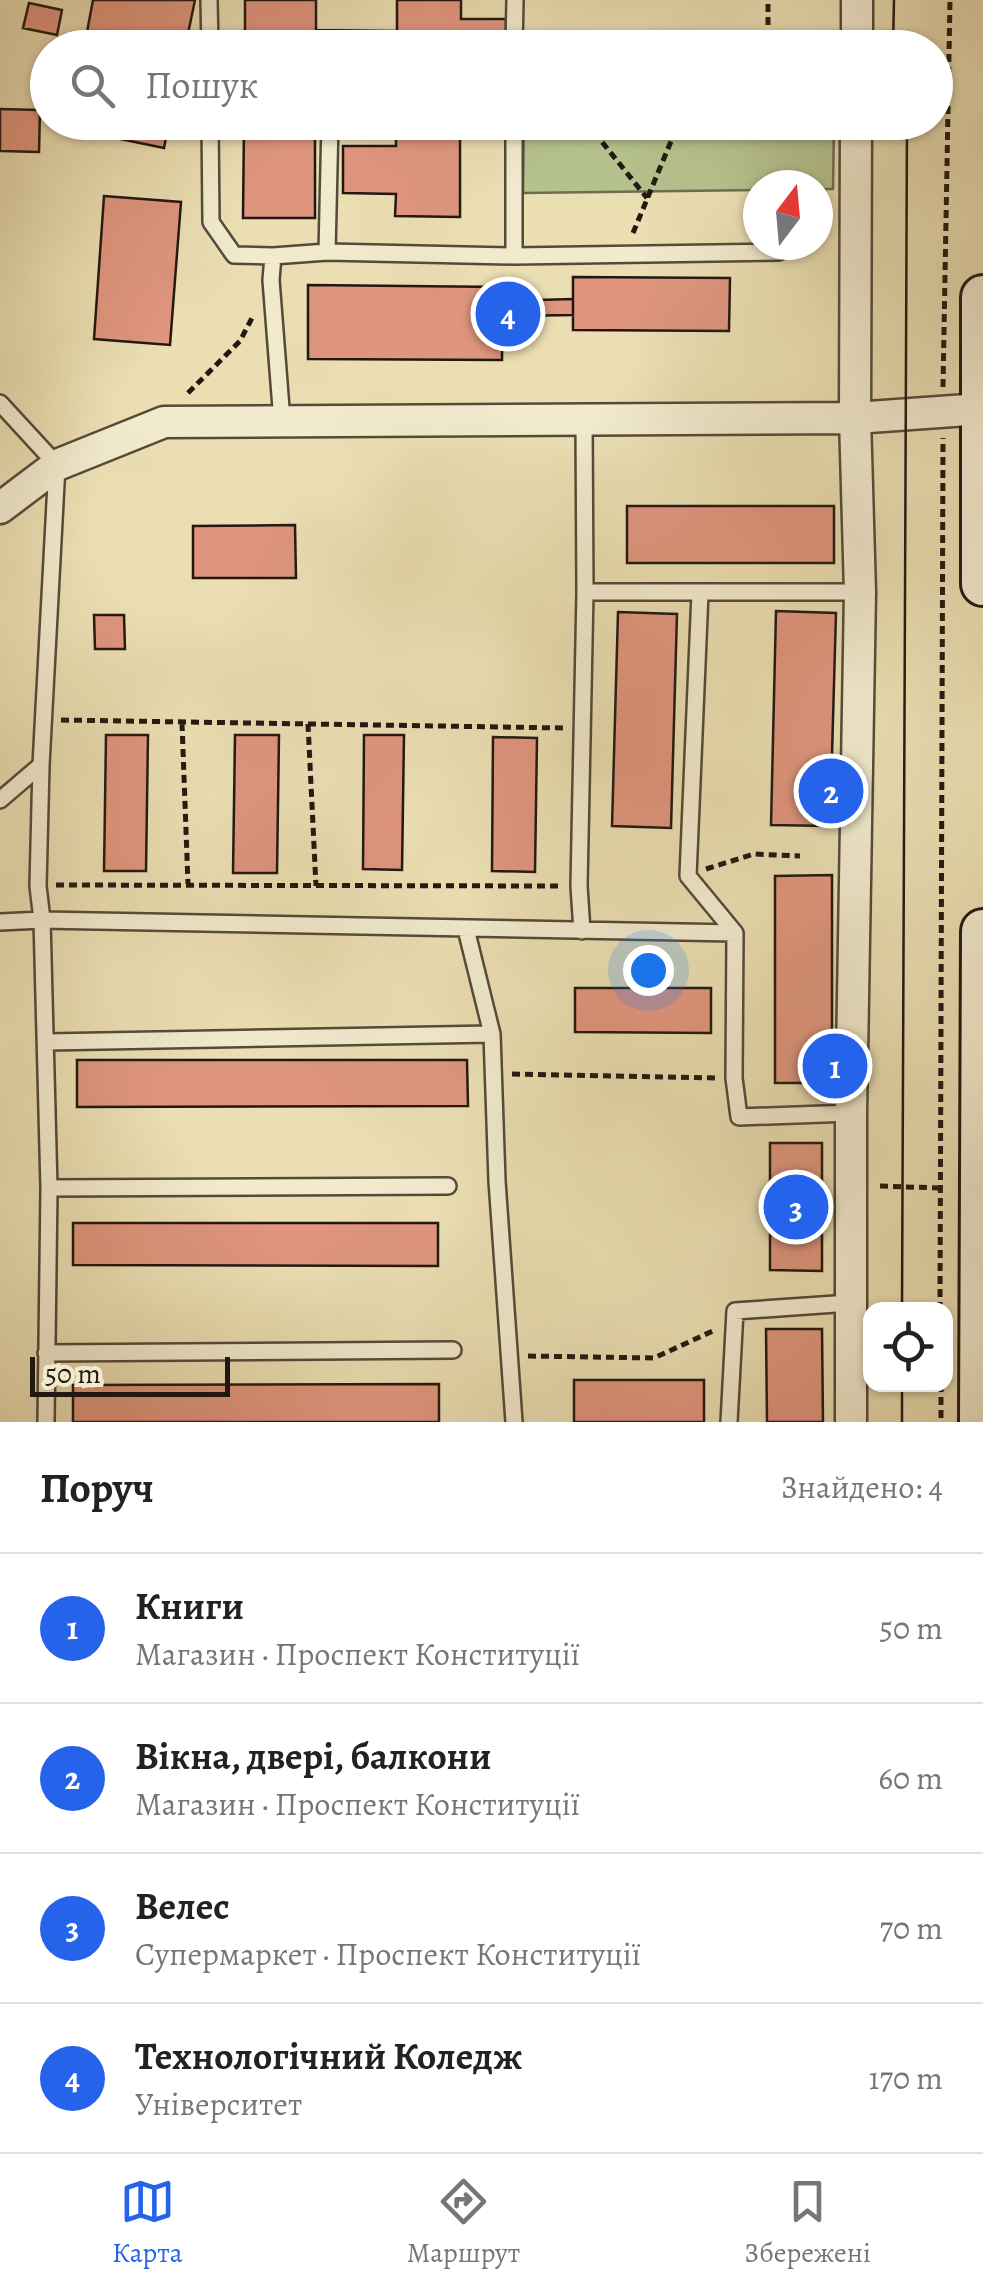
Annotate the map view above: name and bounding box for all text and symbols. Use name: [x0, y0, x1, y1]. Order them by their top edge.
search box: [30, 30, 953, 140]
icon: search: [65, 58, 120, 113]
text: Пошук: [145, 59, 258, 111]
north arrow: [743, 170, 833, 260]
pin: 4: [476, 276, 540, 352]
pin: 2: [798, 754, 864, 828]
your location: [623, 945, 674, 996]
pin: 1: [802, 1028, 868, 1104]
pin: 3: [764, 1170, 828, 1244]
map controls: [863, 1302, 953, 1392]
button: locate: [863, 1302, 953, 1392]
scale bar: [30, 1352, 230, 1396]
text: 50 m: [45, 1355, 101, 1393]
text: Поруч: [40, 1459, 154, 1516]
text: Знайдено: 4: [781, 1465, 943, 1509]
text: Книги: [135, 1580, 244, 1632]
text: 1: [67, 1606, 78, 1650]
text: 50 m: [879, 1606, 943, 1650]
text: Магазин · Проспект Конституції: [135, 1632, 580, 1676]
text: Вікна, двері, балкони: [135, 1730, 492, 1782]
text: 2: [65, 1756, 80, 1800]
text: 60 m: [878, 1756, 943, 1800]
text: Магазин · Проспект Конституції: [135, 1782, 580, 1826]
text: Велес: [135, 1880, 230, 1932]
text: 3: [66, 1906, 79, 1950]
text: 70 m: [880, 1906, 943, 1950]
text: Супермаркет · Проспект Конституції: [135, 1932, 641, 1976]
text: Технологічний Коледж: [135, 2030, 522, 2082]
text: 4: [65, 2056, 80, 2100]
text: 170 m: [869, 2056, 943, 2100]
text: Університет: [135, 2082, 302, 2126]
tab: Карта: [112, 2174, 183, 2272]
tab: Маршрут: [407, 2174, 520, 2272]
tab: Збережені: [744, 2174, 871, 2272]

